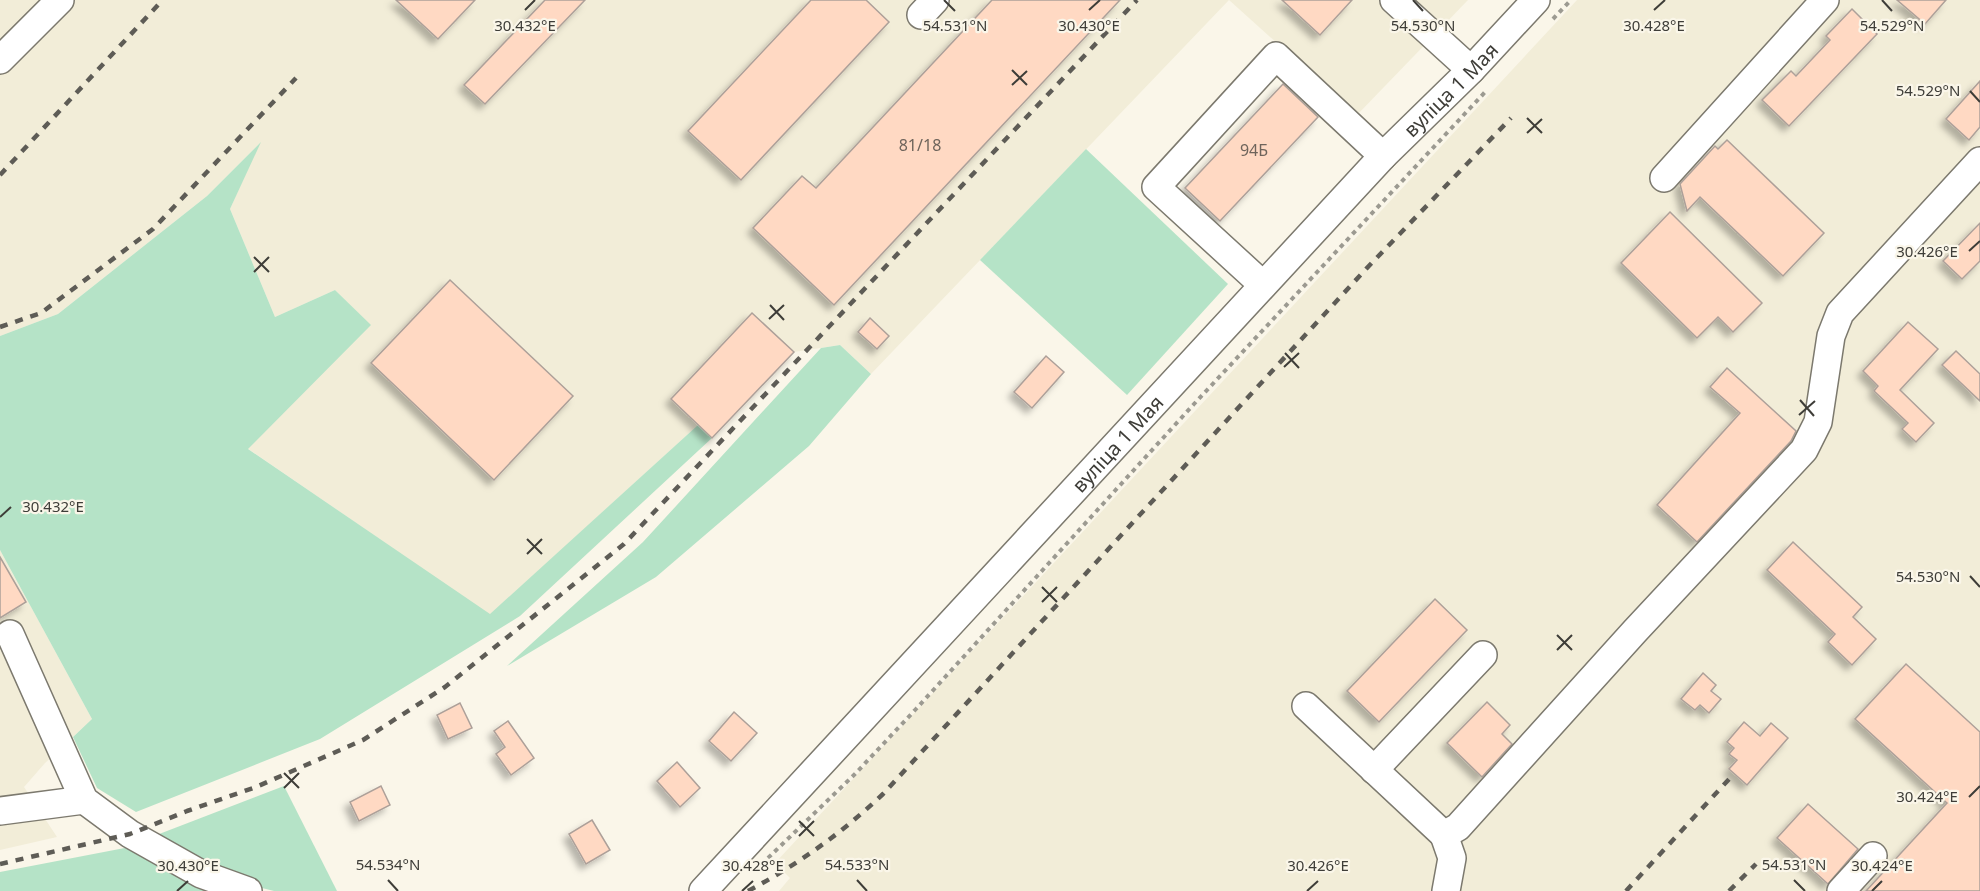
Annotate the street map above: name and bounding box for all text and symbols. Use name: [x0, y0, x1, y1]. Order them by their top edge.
text: 30.432°E: [494, 15, 556, 35]
text: 54.531°N: [923, 15, 987, 35]
text: 30.430°E: [1058, 15, 1120, 35]
text: 54.530°N: [1391, 15, 1455, 35]
text: 30.428°E: [1623, 15, 1685, 35]
text: 54.529°N: [1860, 15, 1924, 35]
street label: вуліца 1 Мая: [1397, 36, 1504, 143]
text: 54.529°N: [1896, 80, 1960, 100]
house number: 81/18: [899, 134, 941, 156]
house number: 94Б: [1240, 139, 1268, 161]
text: 30.426°E: [1896, 241, 1958, 261]
street label: вуліца 1 Мая: [1065, 389, 1169, 498]
text: 30.432°E: [22, 496, 84, 516]
text: 54.530°N: [1896, 566, 1960, 586]
text: 30.424°E: [1896, 786, 1958, 806]
text: 54.534°N: [356, 854, 420, 874]
text: 54.533°N: [825, 854, 889, 874]
text: 54.531°N: [1762, 854, 1826, 874]
text: 30.430°E: [157, 855, 219, 875]
text: 30.428°E: [722, 855, 784, 875]
text: 30.426°E: [1287, 855, 1349, 875]
text: 30.424°E: [1851, 855, 1913, 875]

